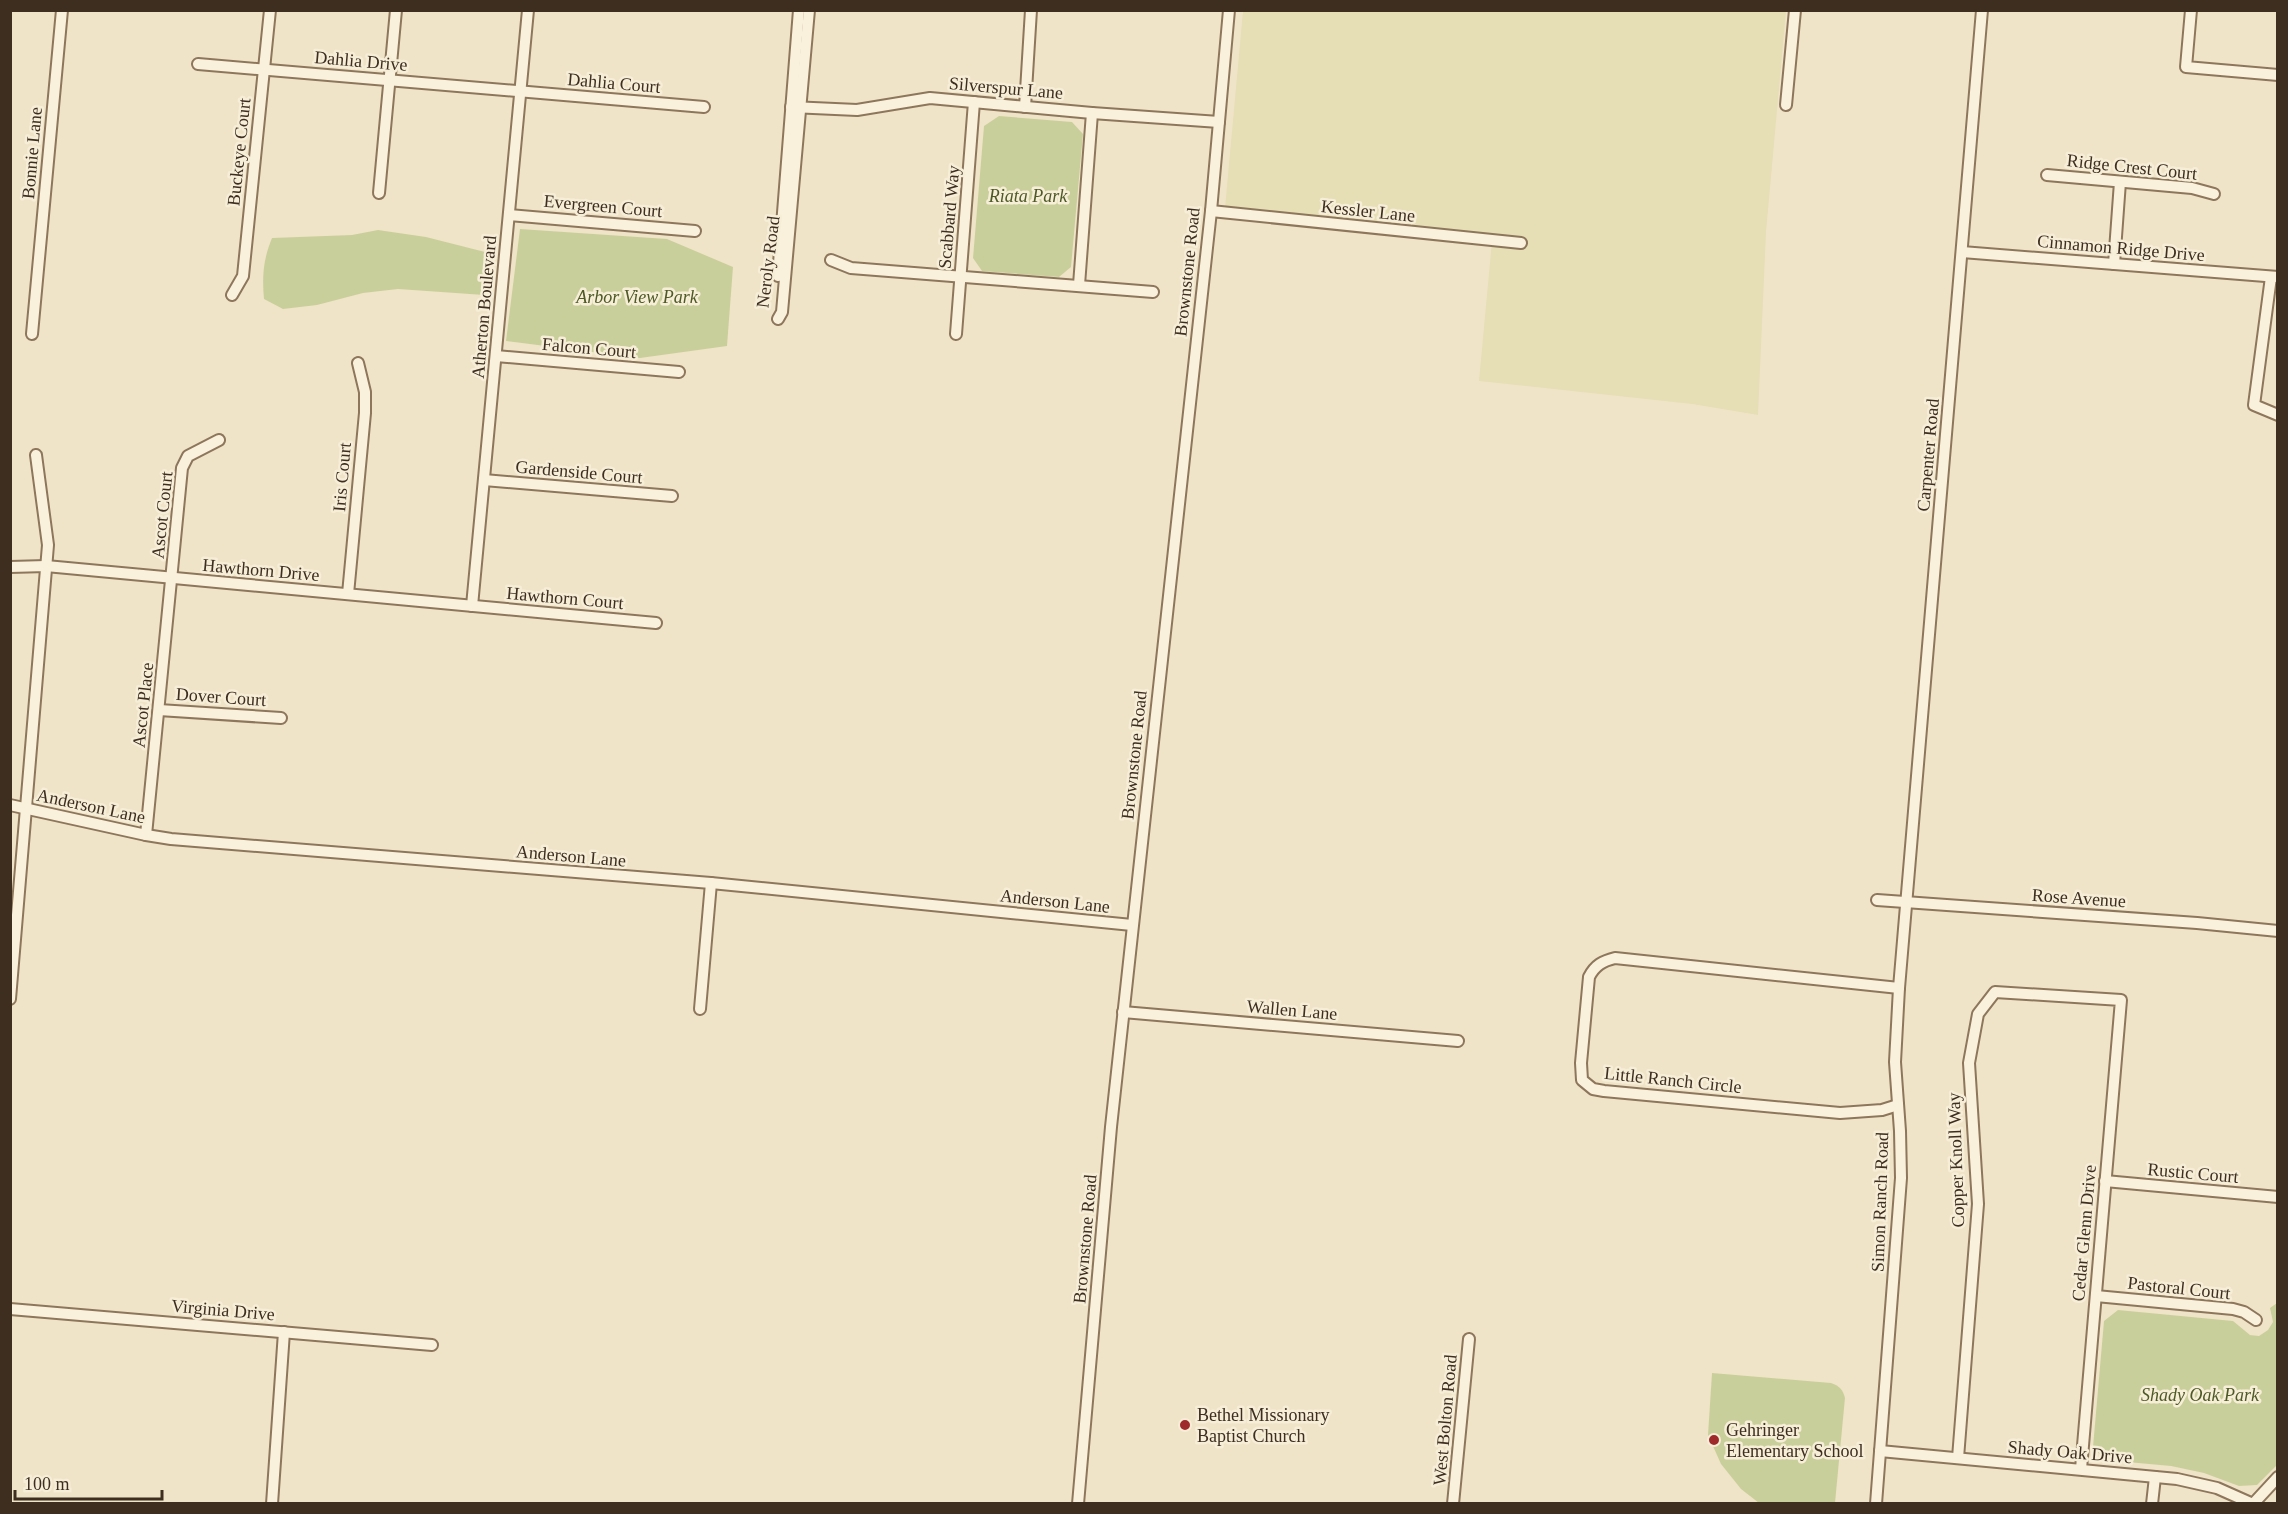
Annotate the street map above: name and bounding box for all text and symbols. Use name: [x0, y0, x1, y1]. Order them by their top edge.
street label: Dahlia Drive: [314, 47, 408, 75]
street label: Dahlia Court: [567, 69, 661, 97]
street label: Silverspur Lane: [948, 73, 1064, 103]
street label: Buckeye Court: [223, 97, 255, 207]
street label: Bonnie Lane: [18, 106, 46, 200]
street label: Ridge Crest Court: [2066, 150, 2198, 184]
street label: Scabbard Way: [935, 164, 963, 270]
park label: Riata Park: [988, 186, 1068, 206]
street label: Evergreen Court: [543, 191, 663, 221]
street label: Kessler Lane: [1320, 196, 1416, 226]
street label: Brownstone Road: [1170, 207, 1204, 337]
street label: Neroly Road: [752, 215, 784, 309]
street label: Cinnamon Ridge Drive: [2036, 231, 2206, 265]
street label: Atherton Boulevard: [468, 235, 500, 379]
park label: Arbor View Park: [575, 287, 699, 307]
street label: Falcon Court: [541, 334, 637, 362]
street label: Carpenter Road: [1913, 398, 1943, 512]
street label: Iris Court: [329, 442, 355, 512]
street label: Gardenside Court: [515, 456, 643, 488]
street label: Ascot Court: [147, 470, 177, 560]
street label: Hawthorn Drive: [202, 555, 320, 585]
street label: Hawthorn Court: [506, 583, 624, 613]
street label: Ascot Place: [129, 661, 157, 749]
street label: Dover Court: [175, 684, 267, 710]
street label: Brownstone Road: [1117, 690, 1151, 820]
street label: Anderson Lane: [35, 785, 147, 827]
street label: Anderson Lane: [515, 841, 627, 871]
street label: Anderson Lane: [999, 885, 1111, 917]
street label: Rose Avenue: [2031, 885, 2127, 911]
street label: Wallen Lane: [1246, 996, 1338, 1024]
street label: Little Ranch Circle: [1603, 1063, 1743, 1097]
street label: Copper Knoll Way: [1944, 1092, 1968, 1228]
street label: Simon Ranch Road: [1868, 1132, 1892, 1272]
street label: Rustic Court: [2147, 1159, 2239, 1187]
street label: Cedar Glenn Drive: [2068, 1164, 2100, 1302]
street label: Brownstone Road: [1069, 1174, 1101, 1304]
street label: Pastoral Court: [2126, 1273, 2232, 1303]
street label: Virginia Drive: [170, 1296, 276, 1324]
street label: West Bolton Road: [1429, 1354, 1461, 1486]
park label: Shady Oak Park: [2141, 1385, 2260, 1405]
place label: Bethel Missionary Baptist Church: [1197, 1405, 1330, 1446]
marker: Bethel Missionary Baptist Church: [1178, 1418, 1192, 1432]
place label: Gehringer Elementary School: [1726, 1420, 1863, 1461]
marker: Gehringer Elementary School: [1707, 1433, 1721, 1447]
street label: Shady Oak Drive: [2007, 1437, 2133, 1467]
scale bar: [15, 1463, 162, 1501]
text: 100 m: [24, 1474, 70, 1494]

